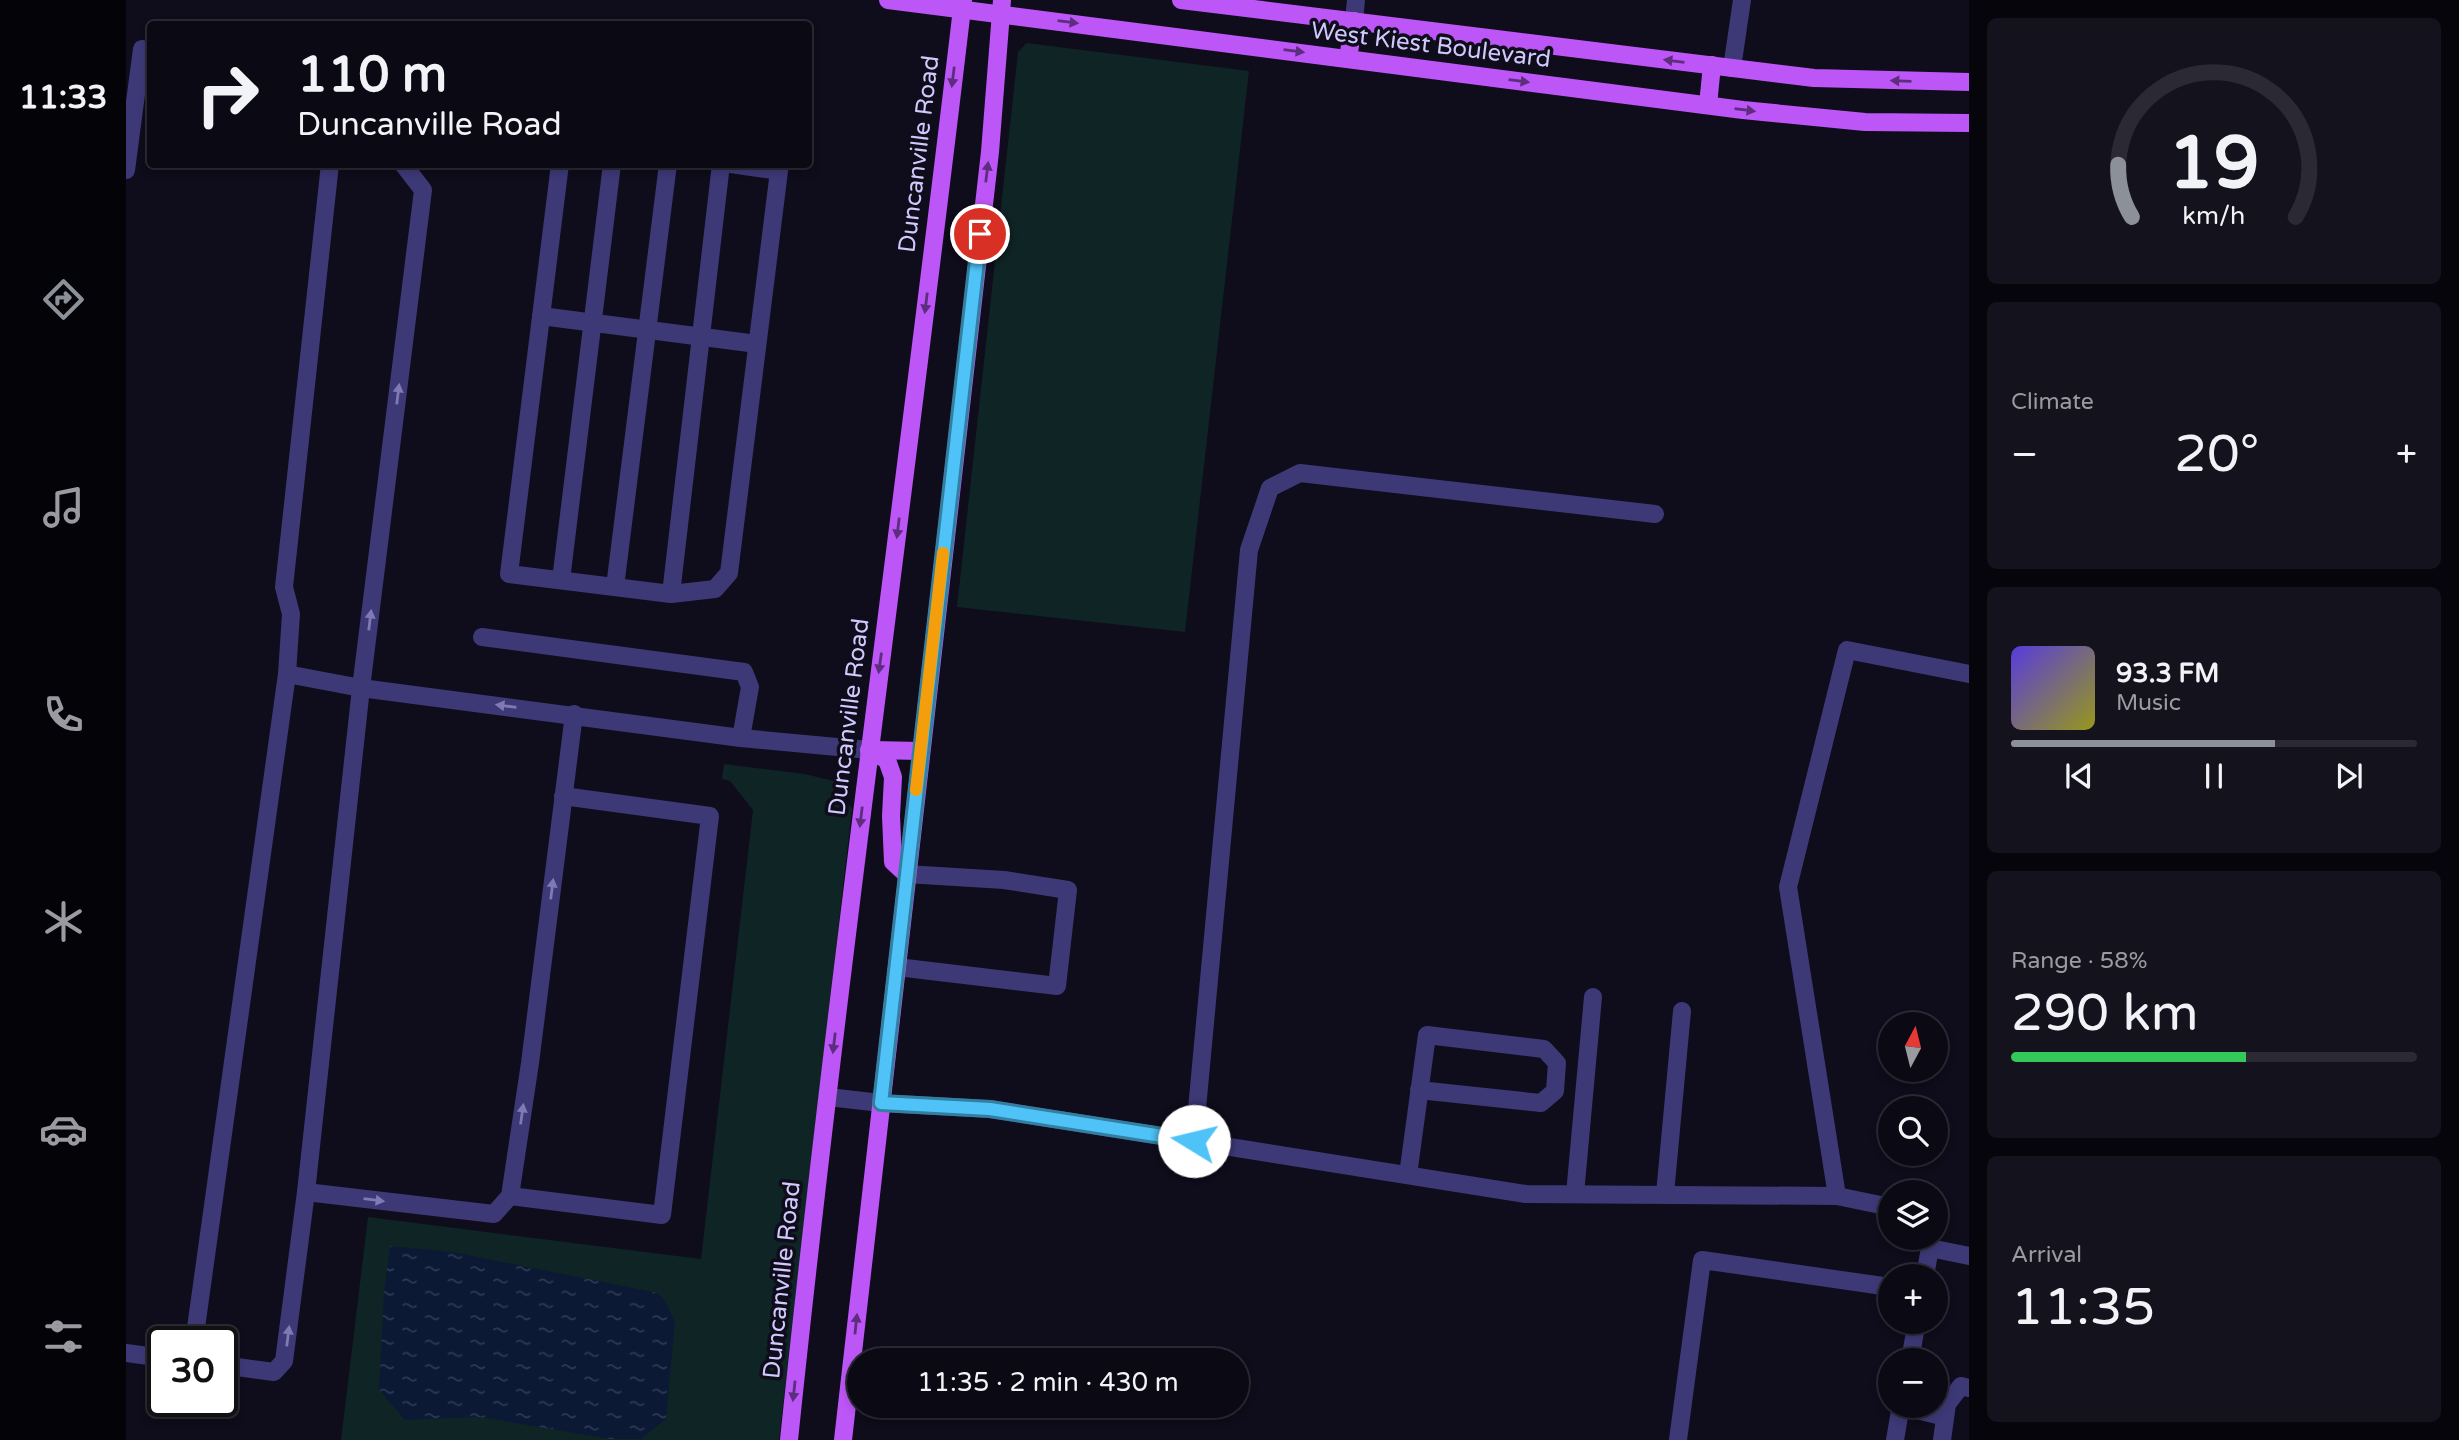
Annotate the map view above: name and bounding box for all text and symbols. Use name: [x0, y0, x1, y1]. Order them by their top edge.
street label: West Kiest Boulevard: [1309, 16, 1553, 74]
one-way arrow: [1057, 17, 1079, 28]
text: 110 m: [297, 46, 447, 105]
one-way arrow: [1283, 46, 1305, 57]
icon: right: [182, 49, 273, 140]
street label: Duncanville Road: [893, 54, 945, 254]
one-way arrow: [1663, 55, 1685, 66]
one-way arrow: [948, 66, 959, 88]
one-way arrow: [1508, 75, 1530, 86]
one-way arrow: [1890, 75, 1912, 86]
text: 11:33: [19, 79, 107, 117]
one-way arrow: [1734, 104, 1756, 115]
text: Duncanville Road: [297, 106, 562, 144]
text: 19: [2168, 121, 2260, 209]
one-way arrow: [982, 161, 993, 183]
text: km/h: [2183, 201, 2245, 231]
pin: [950, 204, 1010, 264]
icon: arrive: [961, 215, 999, 253]
icon: directions: [39, 275, 88, 324]
one-way arrow: [920, 292, 931, 314]
one-way arrow: [392, 383, 403, 405]
text: Climate: [2011, 388, 2094, 416]
text: 20°: [2174, 423, 2259, 486]
text: −: [2011, 432, 2038, 478]
text: +: [2396, 432, 2417, 478]
icon: music: [39, 483, 88, 532]
one-way arrow: [892, 518, 903, 540]
one-way arrow: [364, 609, 375, 631]
street label: Duncanville Road: [823, 617, 875, 817]
one-way arrow: [875, 652, 886, 674]
text: 93.3 FM: [2116, 658, 2219, 689]
text: Music: [2116, 689, 2181, 717]
icon: phone: [39, 690, 88, 739]
one-way arrow: [495, 700, 517, 711]
icon: previous: [2060, 757, 2098, 795]
icon: pause: [2195, 757, 2233, 795]
icon: next: [2330, 757, 2368, 795]
one-way arrow: [855, 807, 866, 829]
one-way arrow: [546, 878, 557, 900]
icon: climate: [39, 897, 88, 946]
text: Range · 58%: [2011, 947, 2147, 975]
text: 290 km: [2011, 982, 2199, 1045]
north arrow: [1878, 1012, 1948, 1082]
map controls: [1878, 1012, 1948, 1418]
one-way arrow: [828, 1032, 839, 1054]
button: search: [1878, 1096, 1948, 1166]
one-way arrow: [517, 1103, 528, 1125]
position arrow: [1157, 1104, 1231, 1178]
icon: car: [39, 1105, 88, 1154]
street label: Duncanville Road: [757, 1180, 807, 1380]
button: layers: [1878, 1180, 1948, 1250]
one-way arrow: [363, 1194, 385, 1205]
text: Arrival: [2011, 1241, 2082, 1269]
button: +: [1878, 1264, 1948, 1334]
text: 11:35: [2011, 1276, 2155, 1339]
icon: filters: [39, 1312, 88, 1361]
one-way arrow: [850, 1312, 861, 1334]
one-way arrow: [282, 1325, 293, 1347]
speed limit sign: 30: [147, 1326, 238, 1417]
button: −: [1878, 1348, 1948, 1418]
text: 11:35 · 2 min · 430 m: [917, 1367, 1179, 1398]
one-way arrow: [789, 1380, 800, 1402]

